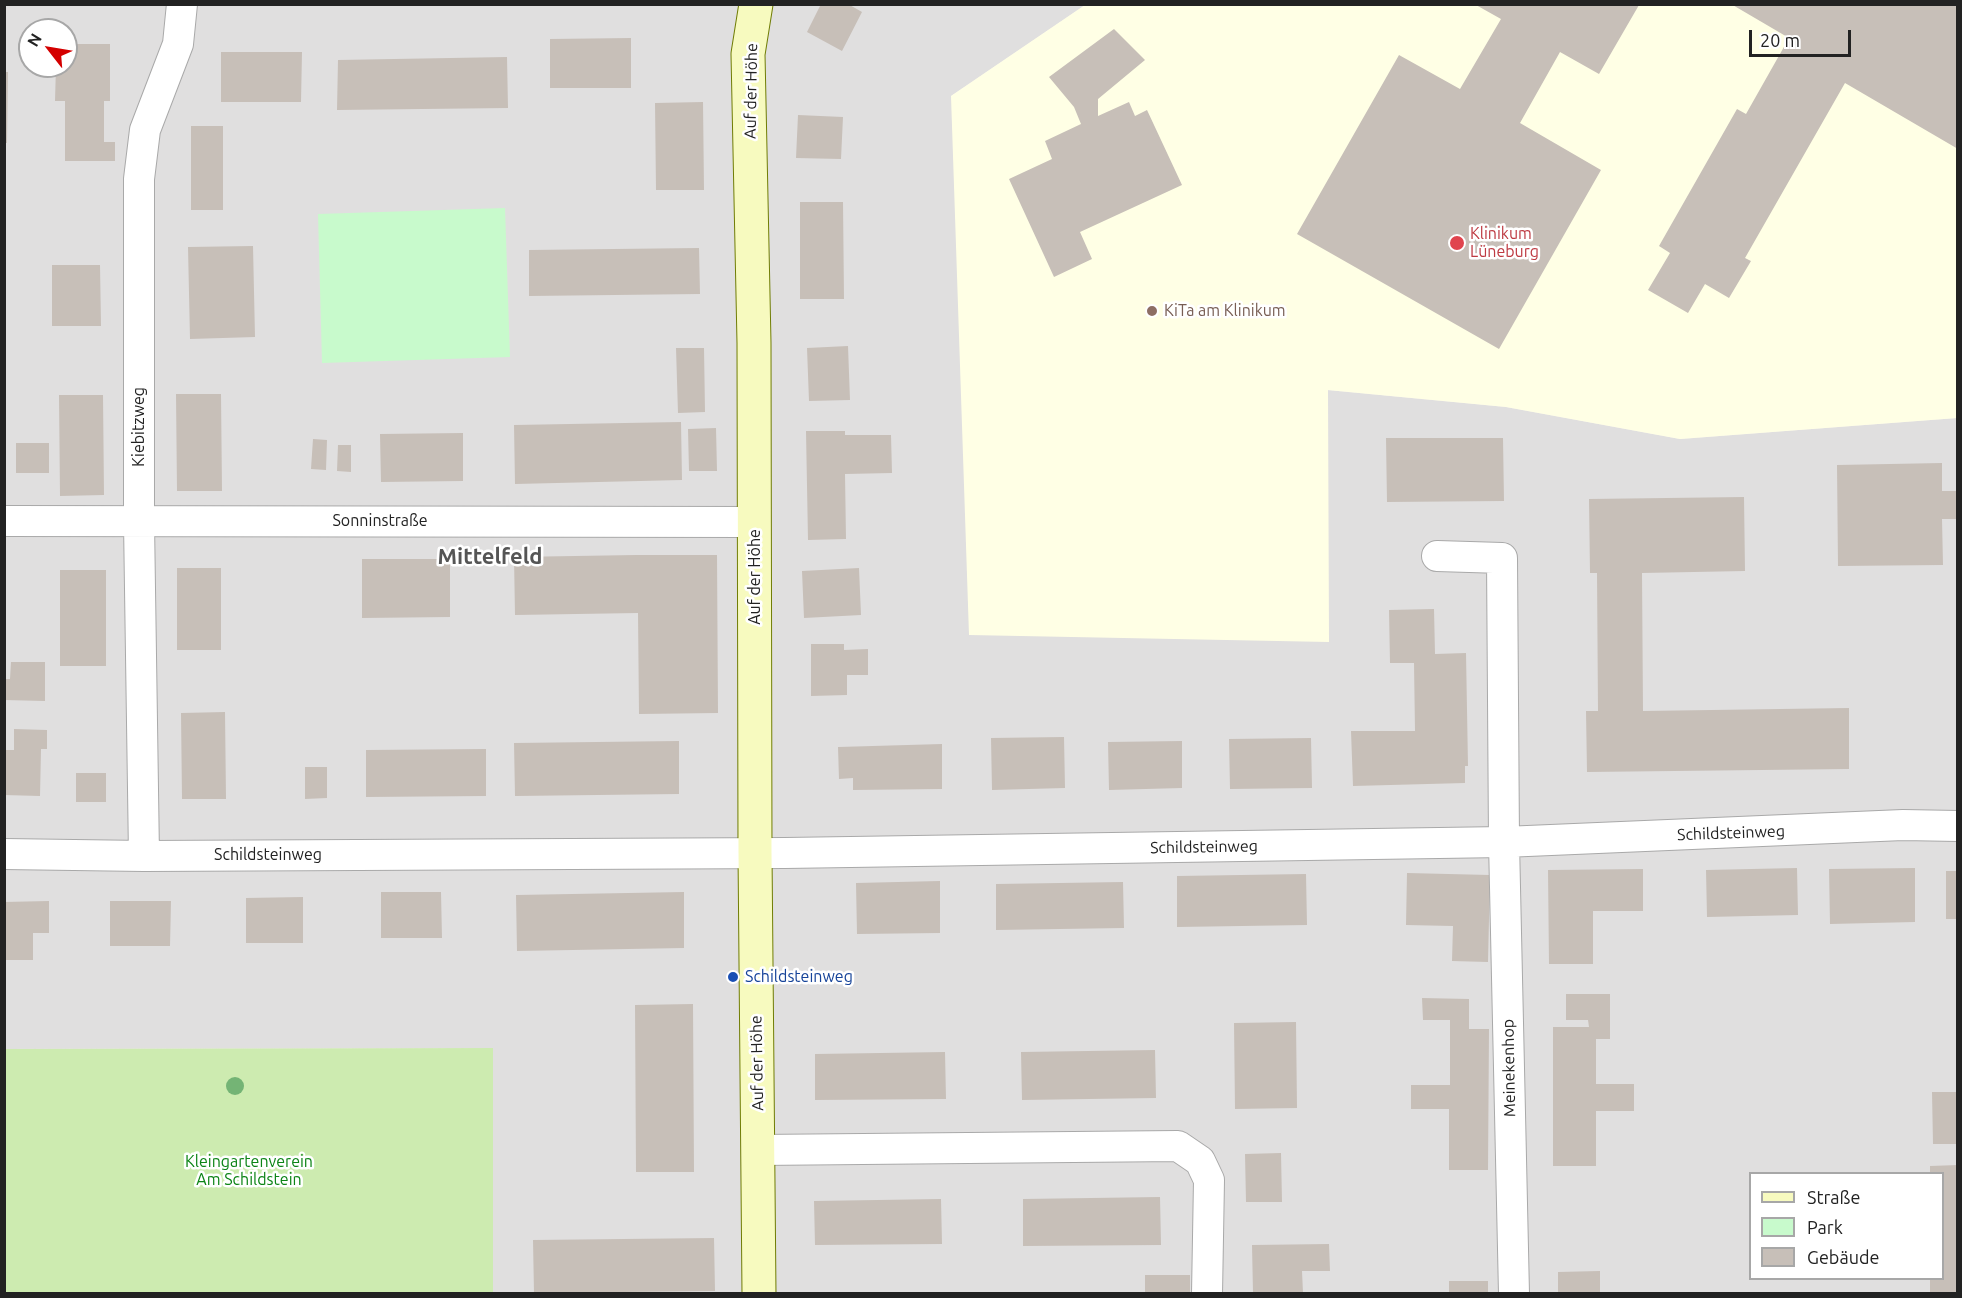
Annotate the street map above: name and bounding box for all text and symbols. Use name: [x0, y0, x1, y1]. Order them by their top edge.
north arrow: [18, 18, 78, 78]
scale bar: [1752, 18, 1854, 56]
text: N: [23, 30, 45, 50]
text: 20 m: [1760, 30, 1800, 50]
street label: Auf der Höhe: [741, 43, 761, 139]
place label: Klinikum Lüneburg: [1470, 224, 1539, 262]
marker: Klinikum Lüneburg: [1448, 234, 1466, 252]
place label: KiTa am Klinikum: [1164, 301, 1286, 321]
marker: KiTa am Klinikum: [1145, 304, 1159, 318]
street label: Kiebitzweg: [129, 387, 149, 467]
street label: Sonninstraße: [332, 511, 428, 531]
street label: Auf der Höhe: [745, 529, 765, 625]
district label: Mittelfeld: [437, 544, 543, 570]
street label: Schildsteinweg: [1677, 822, 1785, 844]
street label: Schildsteinweg: [1150, 836, 1258, 858]
street label: Schildsteinweg: [214, 845, 322, 865]
place label: Schildsteinweg: [745, 967, 853, 987]
marker: Schildsteinweg: [726, 970, 740, 984]
street label: Auf der Höhe: [747, 1015, 767, 1111]
street label: Meinekenhop: [1499, 1019, 1519, 1117]
park label: Kleingartenverein Am Schildstein: [185, 1152, 313, 1190]
legend: [1749, 1172, 1944, 1280]
text: Straße: [1807, 1187, 1860, 1207]
text: Park: [1807, 1217, 1843, 1237]
text: Gebäude: [1807, 1247, 1879, 1267]

